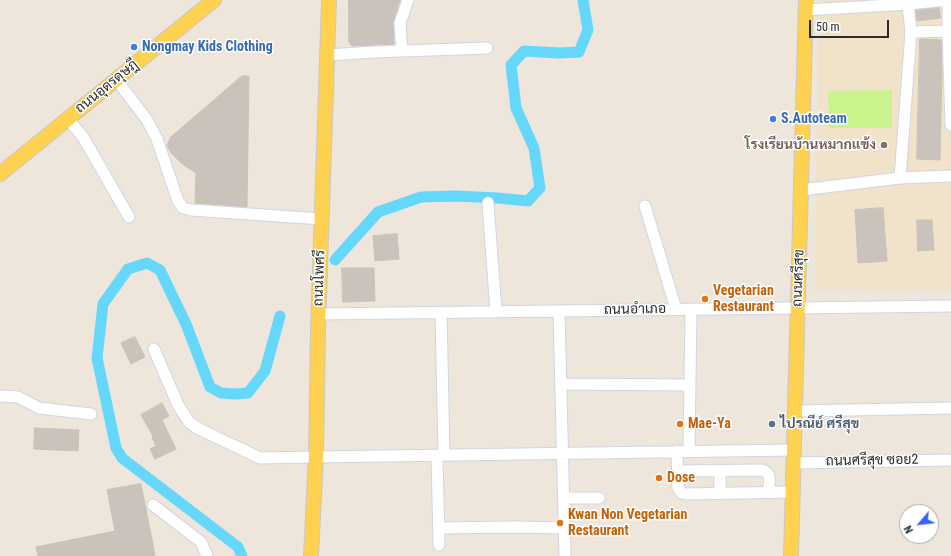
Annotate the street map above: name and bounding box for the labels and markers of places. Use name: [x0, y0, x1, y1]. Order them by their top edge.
place label: Nongmay Kids Clothing: [142, 39, 273, 55]
marker: Nongmay Kids Clothing: [129, 42, 139, 52]
place label: S.Autoteam: [781, 111, 847, 127]
marker: S.Autoteam: [768, 114, 778, 124]
place label: โรงเรียนบ้านหมากแข้ง: [745, 137, 876, 153]
marker: โรงเรียนบ้านหมากแข้ง: [879, 140, 889, 150]
place label: Vegetarian Restaurant: [713, 283, 774, 316]
marker: Vegetarian Restaurant: [700, 294, 710, 304]
place label: Mae-Ya: [688, 416, 731, 432]
place label: ไปรณีย์ ศรีสุข: [780, 416, 859, 432]
marker: Mae-Ya: [675, 419, 685, 429]
marker: ไปรณีย์ ศรีสุข: [767, 419, 777, 429]
place label: Dose: [667, 470, 695, 486]
marker: Dose: [654, 473, 664, 483]
place label: Kwan Non Vegetarian Restaurant: [568, 507, 687, 540]
marker: Kwan Non Vegetarian Restaurant: [555, 518, 565, 528]

